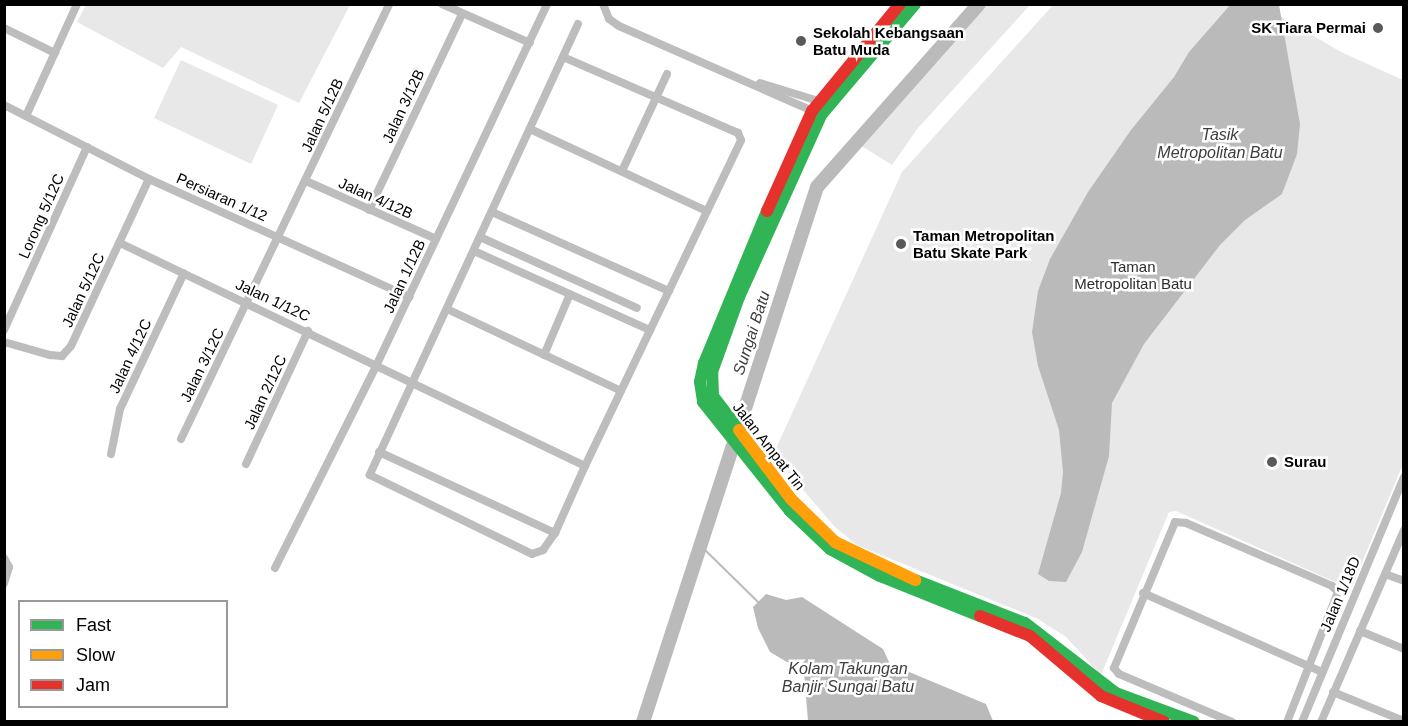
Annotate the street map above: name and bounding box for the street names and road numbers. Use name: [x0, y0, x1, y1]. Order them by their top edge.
street label: Jalan 3/12B: [378, 66, 428, 146]
street label: Jalan 5/12B: [297, 75, 347, 155]
street label: Persiaran 1/12: [174, 169, 270, 225]
street label: Lorong 5/12C: [14, 171, 68, 261]
street label: Jalan 4/12B: [336, 174, 416, 222]
street label: Jalan 1/12B: [379, 236, 429, 316]
street label: Jalan 5/12C: [58, 250, 108, 330]
street label: Jalan 1/12C: [233, 275, 313, 325]
street label: Jalan 4/12C: [105, 316, 155, 396]
street label: Jalan 3/12C: [176, 325, 228, 405]
street label: Jalan 2/12C: [240, 352, 290, 432]
street label: Jalan Ampat Tin: [729, 398, 809, 494]
street label: Jalan 1/18D: [1316, 554, 1364, 634]

